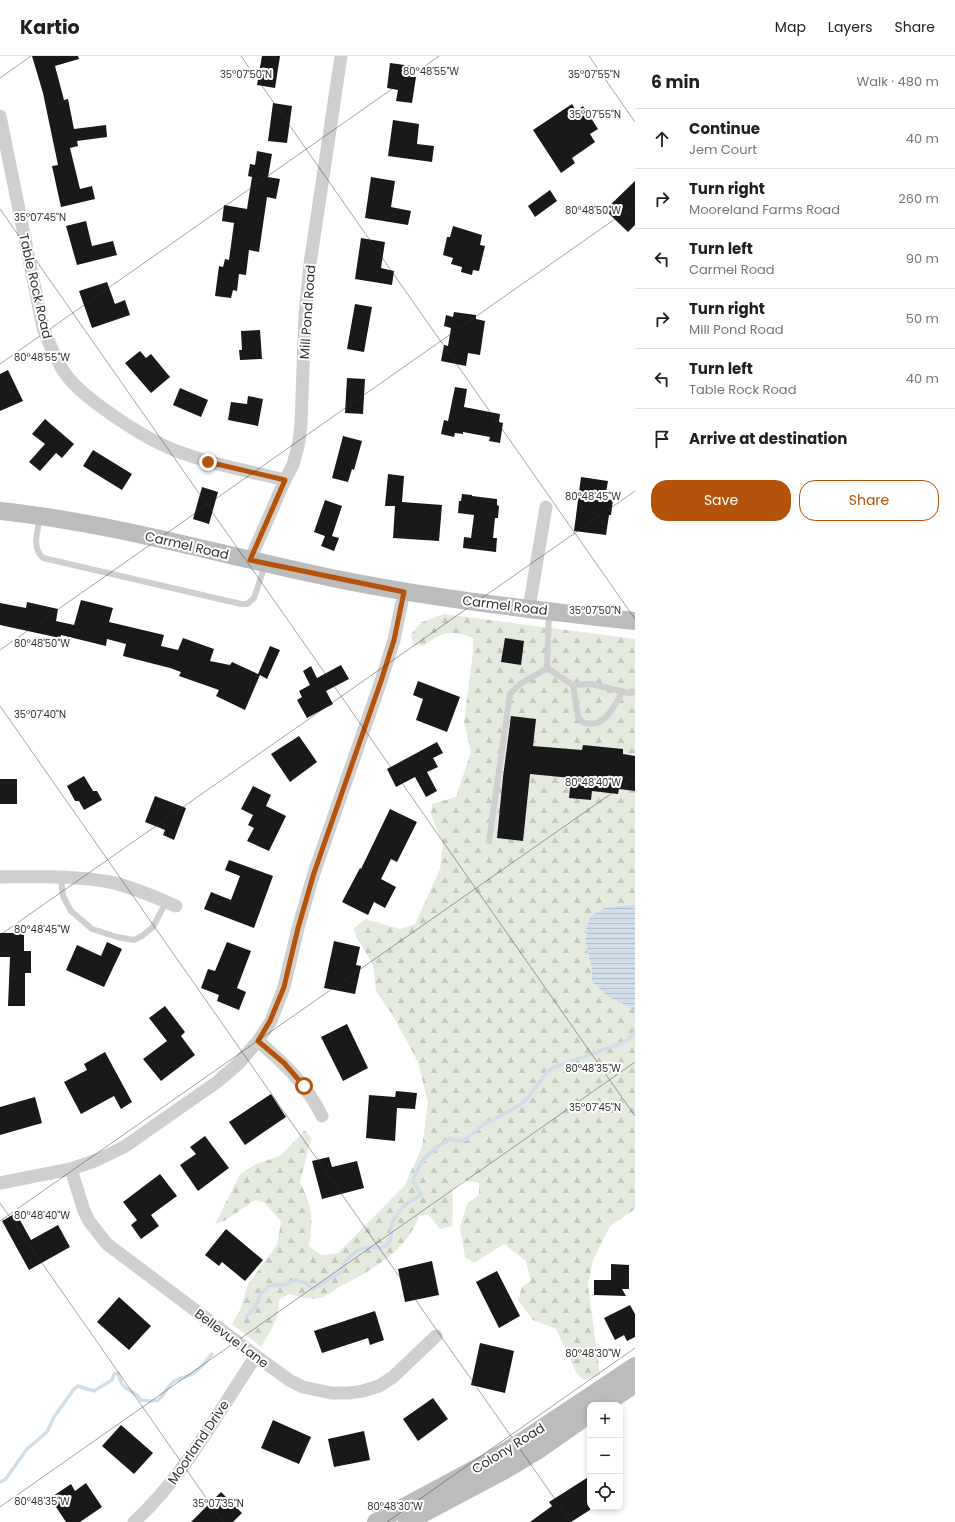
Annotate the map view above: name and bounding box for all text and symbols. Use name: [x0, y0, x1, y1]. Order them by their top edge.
text: Kartio: [20, 14, 80, 41]
text: Map: [775, 17, 806, 37]
text: Layers: [828, 17, 872, 37]
text: Share: [894, 17, 935, 37]
text: 80°48'55"W: [403, 64, 459, 79]
text: 35°07'50"N: [220, 67, 272, 82]
text: 35°07'55"N: [568, 67, 620, 82]
text: 6 min: [651, 70, 700, 94]
text: Walk · 480 m: [857, 72, 939, 91]
text: 35°07'55"N: [569, 107, 621, 122]
text: Continue: [689, 118, 760, 139]
icon: ahead: [651, 128, 673, 150]
text: 40 m: [906, 129, 939, 148]
text: Jem Court: [689, 140, 757, 159]
text: Turn right: [689, 178, 765, 199]
icon: right: [651, 188, 673, 210]
text: 260 m: [898, 189, 939, 208]
text: Mooreland Farms Road: [689, 200, 840, 219]
text: 80°48'50"W: [565, 203, 621, 218]
text: 35°07'45"N: [14, 210, 66, 225]
street label: Table Rock Road: [14, 232, 57, 341]
text: Turn left: [689, 238, 753, 259]
icon: left: [651, 248, 673, 270]
text: 90 m: [906, 249, 939, 268]
text: Carmel Road: [689, 260, 775, 279]
street label: Mill Pond Road: [295, 264, 320, 360]
text: Turn right: [689, 298, 765, 319]
icon: right: [651, 308, 673, 330]
text: 50 m: [906, 309, 939, 328]
text: Mill Pond Road: [689, 320, 783, 339]
text: 80°48'55"W: [14, 350, 70, 365]
text: Turn left: [689, 358, 753, 379]
icon: left: [651, 368, 673, 390]
text: 40 m: [906, 369, 939, 388]
text: Table Rock Road: [689, 380, 796, 399]
icon: arrive: [651, 428, 673, 450]
text: Arrive at destination: [689, 428, 847, 449]
route end: [199, 453, 217, 471]
button: Save: [651, 480, 791, 521]
button: Share: [799, 480, 939, 521]
text: 80°48'45"W: [565, 489, 621, 504]
street label: Carmel Road: [143, 527, 231, 564]
street label: Carmel Road: [461, 591, 549, 620]
text: 35°07'50"N: [569, 603, 621, 618]
text: 80°48'50"W: [14, 636, 70, 651]
text: 35°07'40"N: [14, 707, 66, 722]
text: 80°48'40"W: [565, 775, 621, 790]
text: 80°48'45"W: [14, 922, 70, 937]
text: 80°48'35"W: [565, 1061, 621, 1076]
route start: [295, 1077, 313, 1095]
text: 35°07'45"N: [569, 1100, 621, 1115]
text: 80°48'40"W: [14, 1208, 70, 1223]
street label: Bellevue Lane: [191, 1304, 273, 1373]
text: 80°48'30"W: [565, 1346, 621, 1361]
street label: Moorland Drive: [163, 1396, 234, 1488]
map controls: [587, 1402, 623, 1510]
button: +: [587, 1402, 623, 1438]
street label: Colony Road: [468, 1418, 548, 1478]
button: −: [587, 1438, 623, 1474]
button: locate: [587, 1474, 623, 1510]
text: 80°48'35"W: [14, 1494, 70, 1509]
text: 35°07'35"N: [192, 1496, 244, 1511]
text: 80°48'30"W: [367, 1499, 423, 1514]

